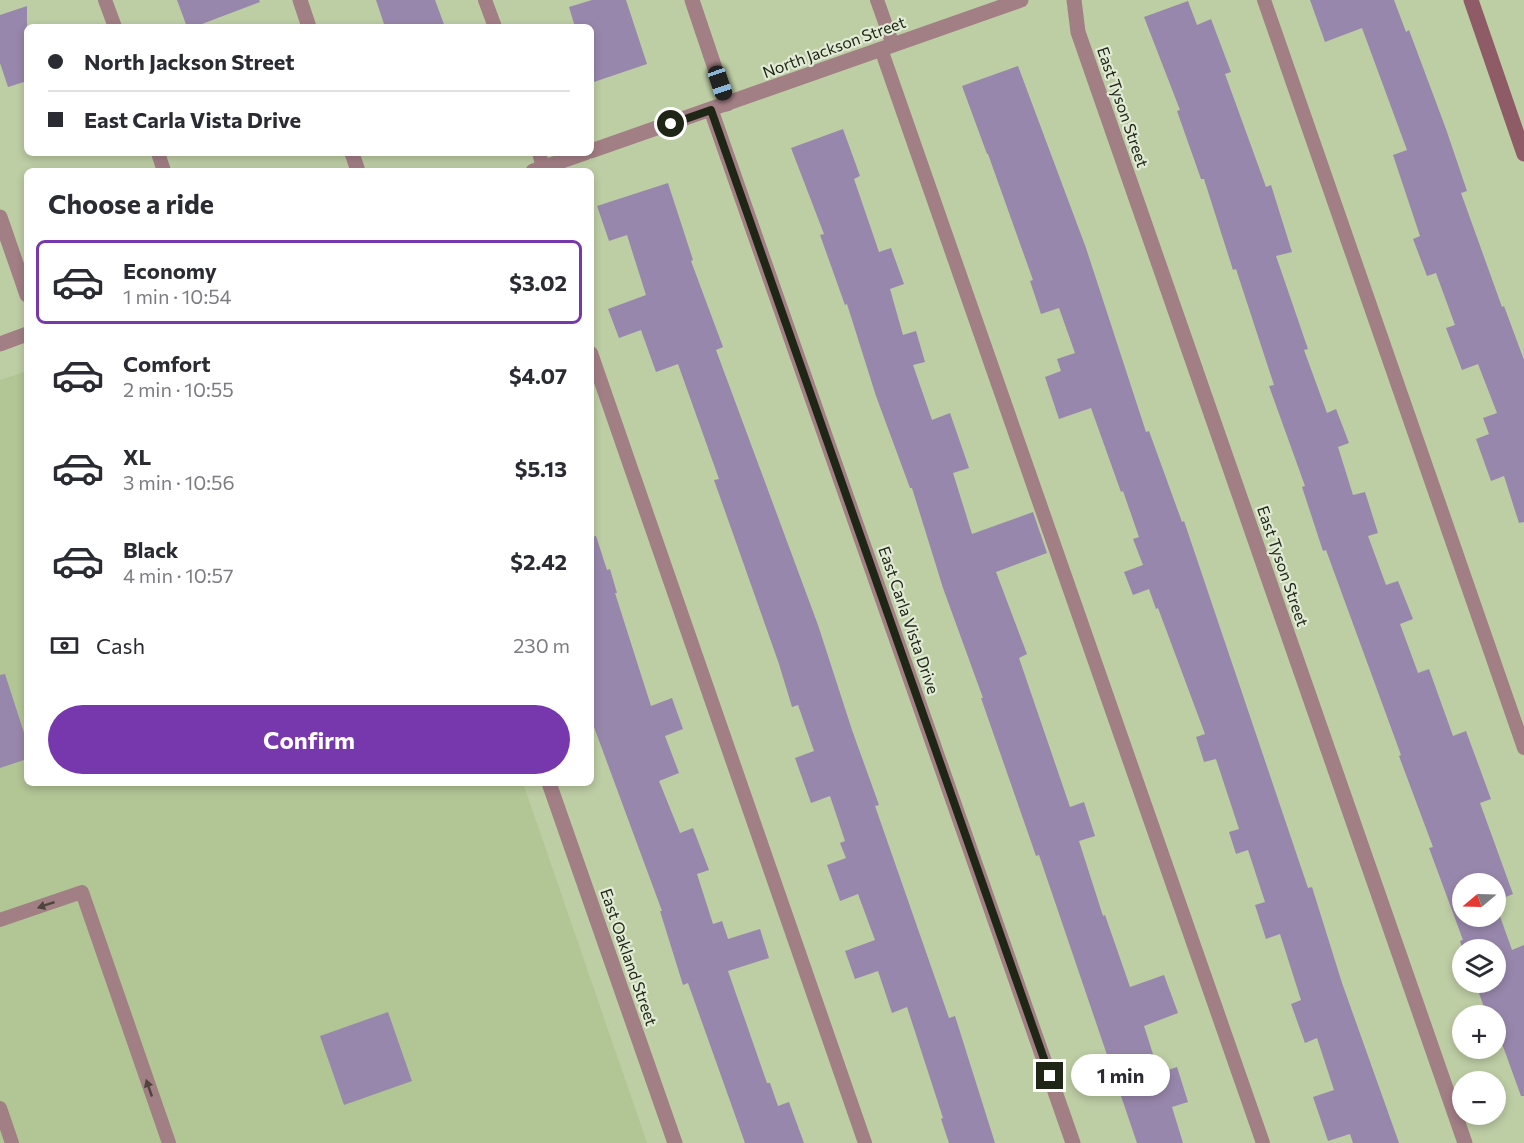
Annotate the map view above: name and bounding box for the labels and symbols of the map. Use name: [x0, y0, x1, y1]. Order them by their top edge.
street label: North Jackson Street: [760, 12, 908, 81]
street label: East Tyson Street: [1094, 44, 1153, 170]
car: [706, 63, 734, 103]
route start: [657, 110, 684, 137]
street label: East Tyson Street: [1254, 503, 1313, 629]
street label: East Carla Vista Drive: [875, 544, 944, 696]
north arrow: [1452, 873, 1506, 927]
street label: East Oakland Street: [597, 886, 662, 1028]
one-way arrow: [37, 900, 55, 910]
callout: 1 min: [1071, 1055, 1170, 1097]
route end: [1036, 1062, 1063, 1089]
one-way arrow: [144, 1079, 154, 1097]

